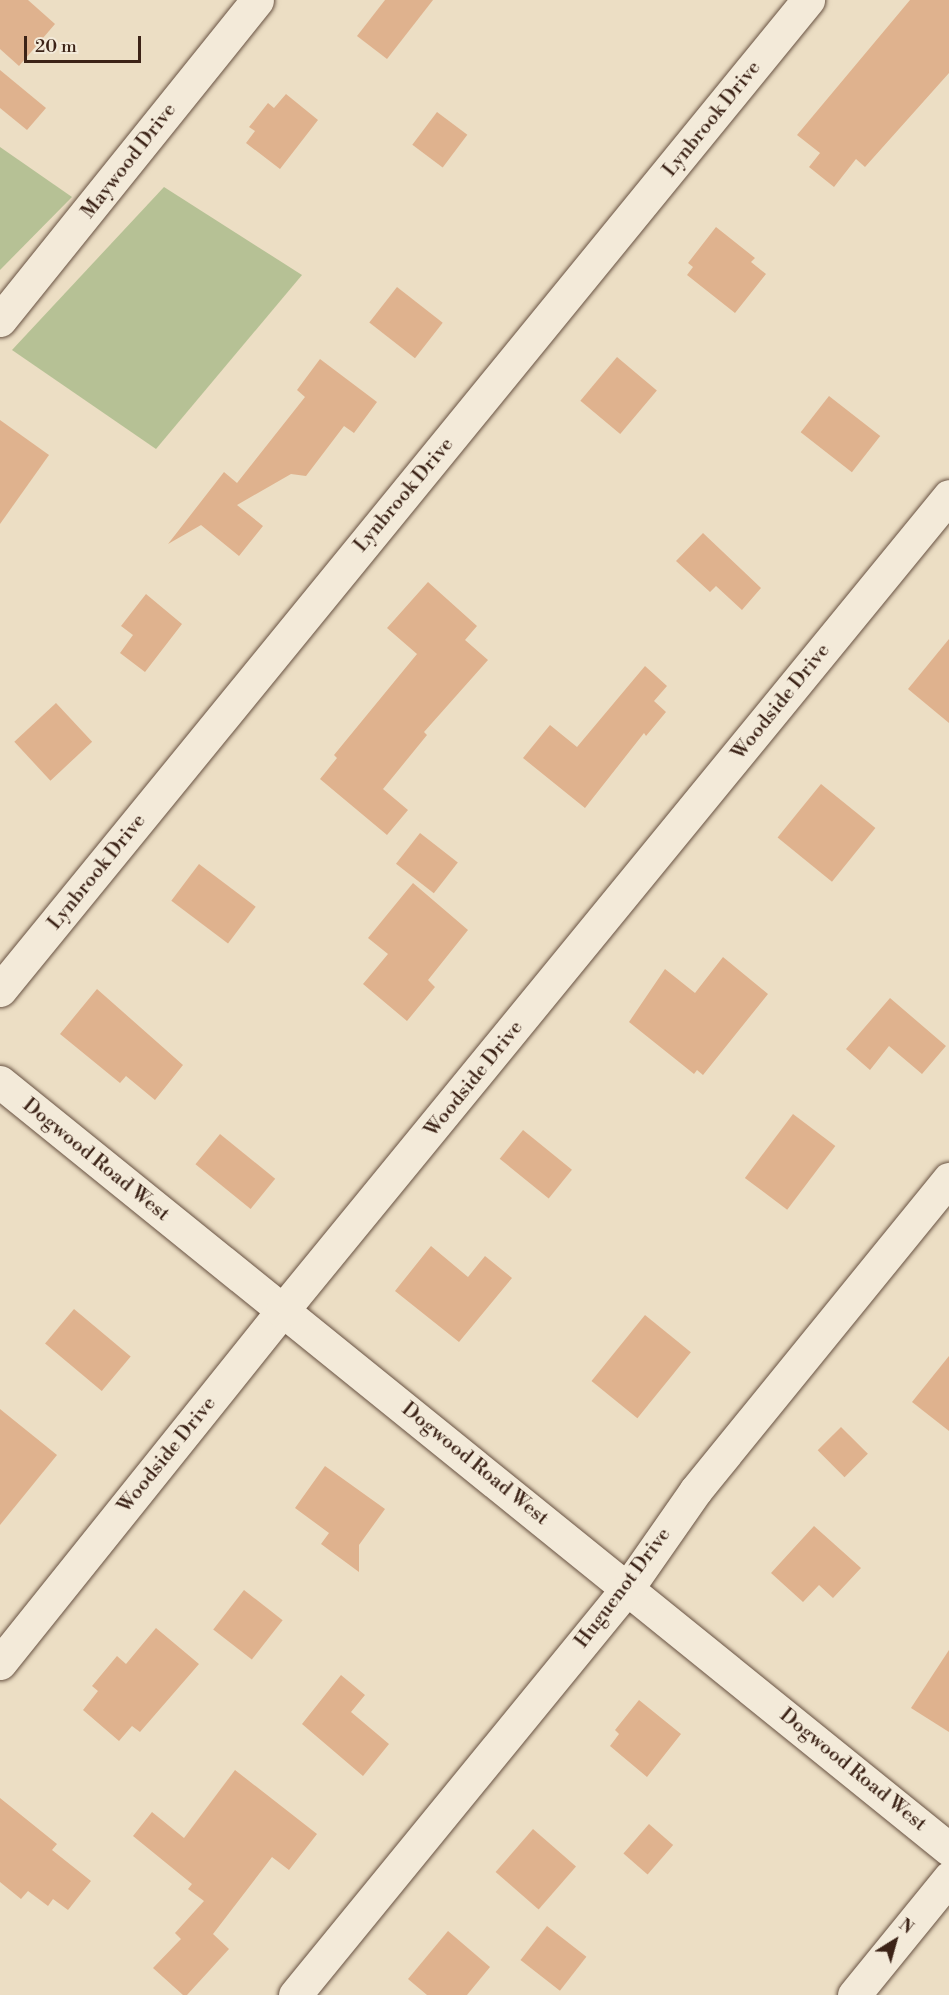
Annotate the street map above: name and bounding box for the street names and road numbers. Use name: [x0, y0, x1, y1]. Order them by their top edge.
street label: Lynbrook Drive: [658, 56, 766, 182]
street label: Maywood Drive: [77, 99, 181, 223]
street label: Lynbrook Drive: [349, 433, 459, 557]
street label: Woodside Drive: [727, 639, 835, 765]
street label: Lynbrook Drive: [43, 809, 151, 935]
street label: Woodside Drive: [420, 1016, 528, 1142]
street label: Dogwood Road West: [18, 1093, 174, 1227]
street label: Woodside Drive: [113, 1392, 221, 1518]
street label: Dogwood Road West: [397, 1397, 553, 1531]
street label: Huguenot Drive: [570, 1523, 676, 1653]
street label: Dogwood Road West: [775, 1703, 931, 1837]

